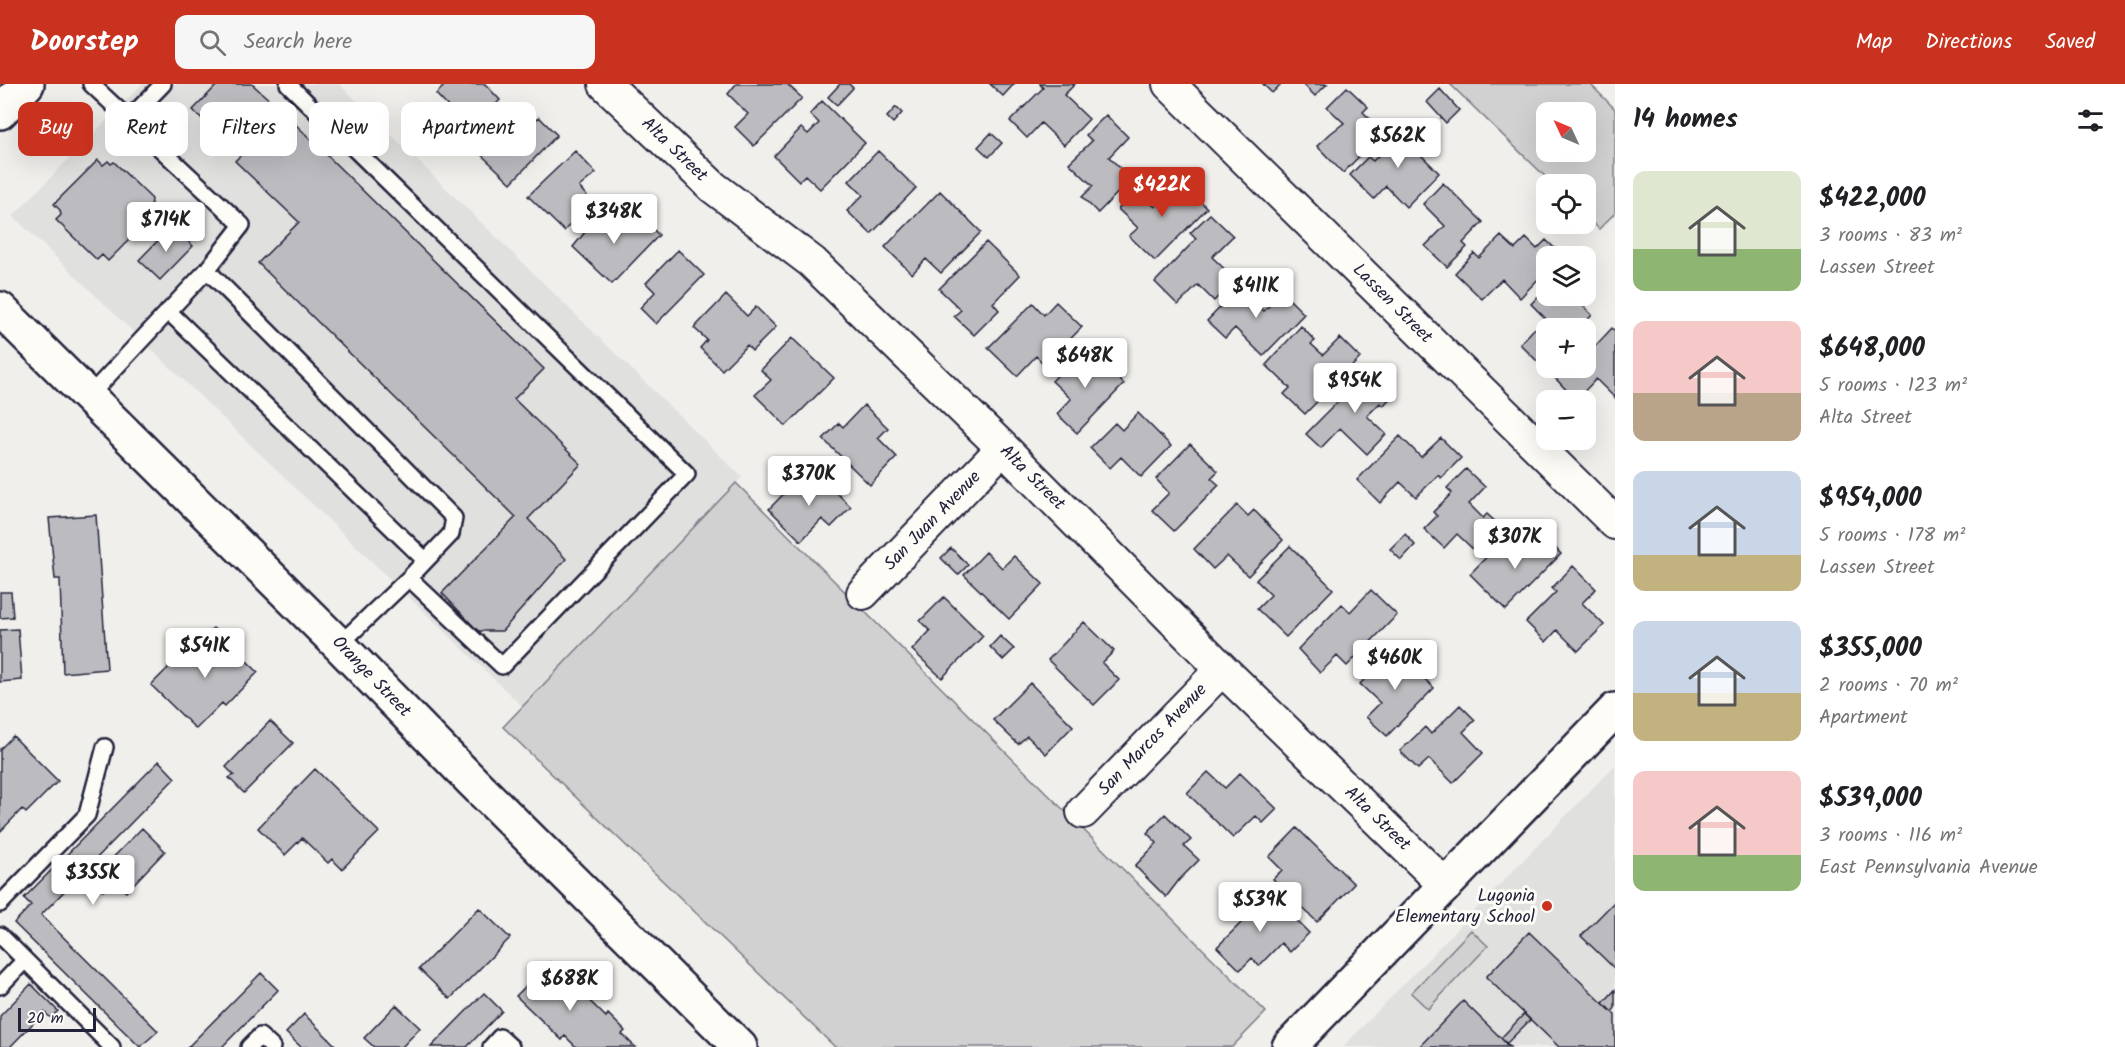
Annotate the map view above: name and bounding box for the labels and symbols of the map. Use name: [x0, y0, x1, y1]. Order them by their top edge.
north arrow: [1536, 102, 1596, 162]
street label: Alta Street: [634, 111, 715, 190]
pin: $562K: [1356, 118, 1440, 169]
pin: $422K: [1120, 167, 1204, 218]
pin: $348K: [572, 194, 656, 245]
pin: $714K: [124, 202, 208, 253]
street label: Lassen Street: [1345, 257, 1440, 352]
pin: $411K: [1214, 268, 1298, 319]
pin: $648K: [1043, 338, 1127, 389]
pin: $954K: [1313, 363, 1397, 414]
street label: Alta Street: [992, 438, 1073, 519]
pin: $370K: [767, 456, 851, 507]
street label: San Juan Avenue: [877, 464, 989, 578]
pin: $307K: [1473, 519, 1557, 570]
pin: $541K: [163, 628, 247, 679]
street label: Orange Street: [324, 629, 418, 725]
pin: $460K: [1353, 640, 1437, 691]
street label: San Marcos Avenue: [1091, 677, 1215, 803]
street label: Alta Street: [1337, 780, 1418, 859]
pin: $355K: [51, 855, 135, 906]
pin: $539K: [1218, 882, 1302, 933]
place label: Lugonia Elementary School: [1395, 882, 1536, 932]
marker: Lugonia Elementary School: [1540, 899, 1554, 913]
pin: $688K: [528, 961, 612, 1012]
scale bar: [18, 1005, 96, 1032]

